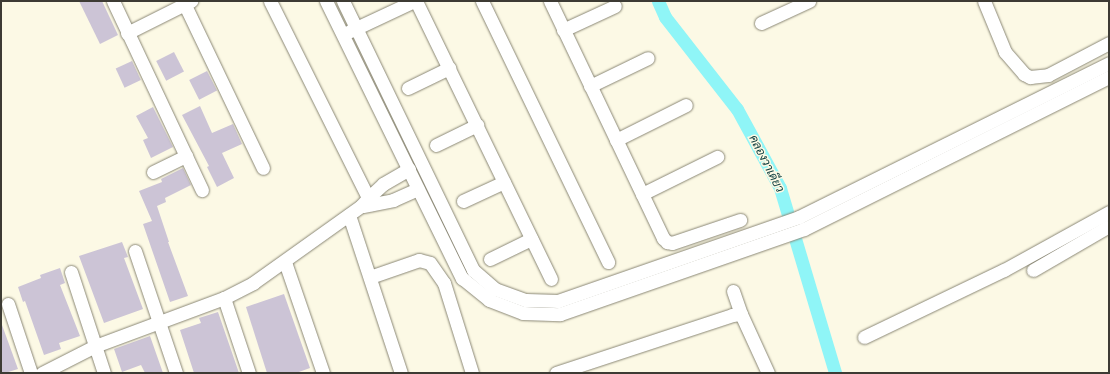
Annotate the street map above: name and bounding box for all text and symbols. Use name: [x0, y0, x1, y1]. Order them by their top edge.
water label: คลองวาเดียว: [745, 133, 787, 195]

